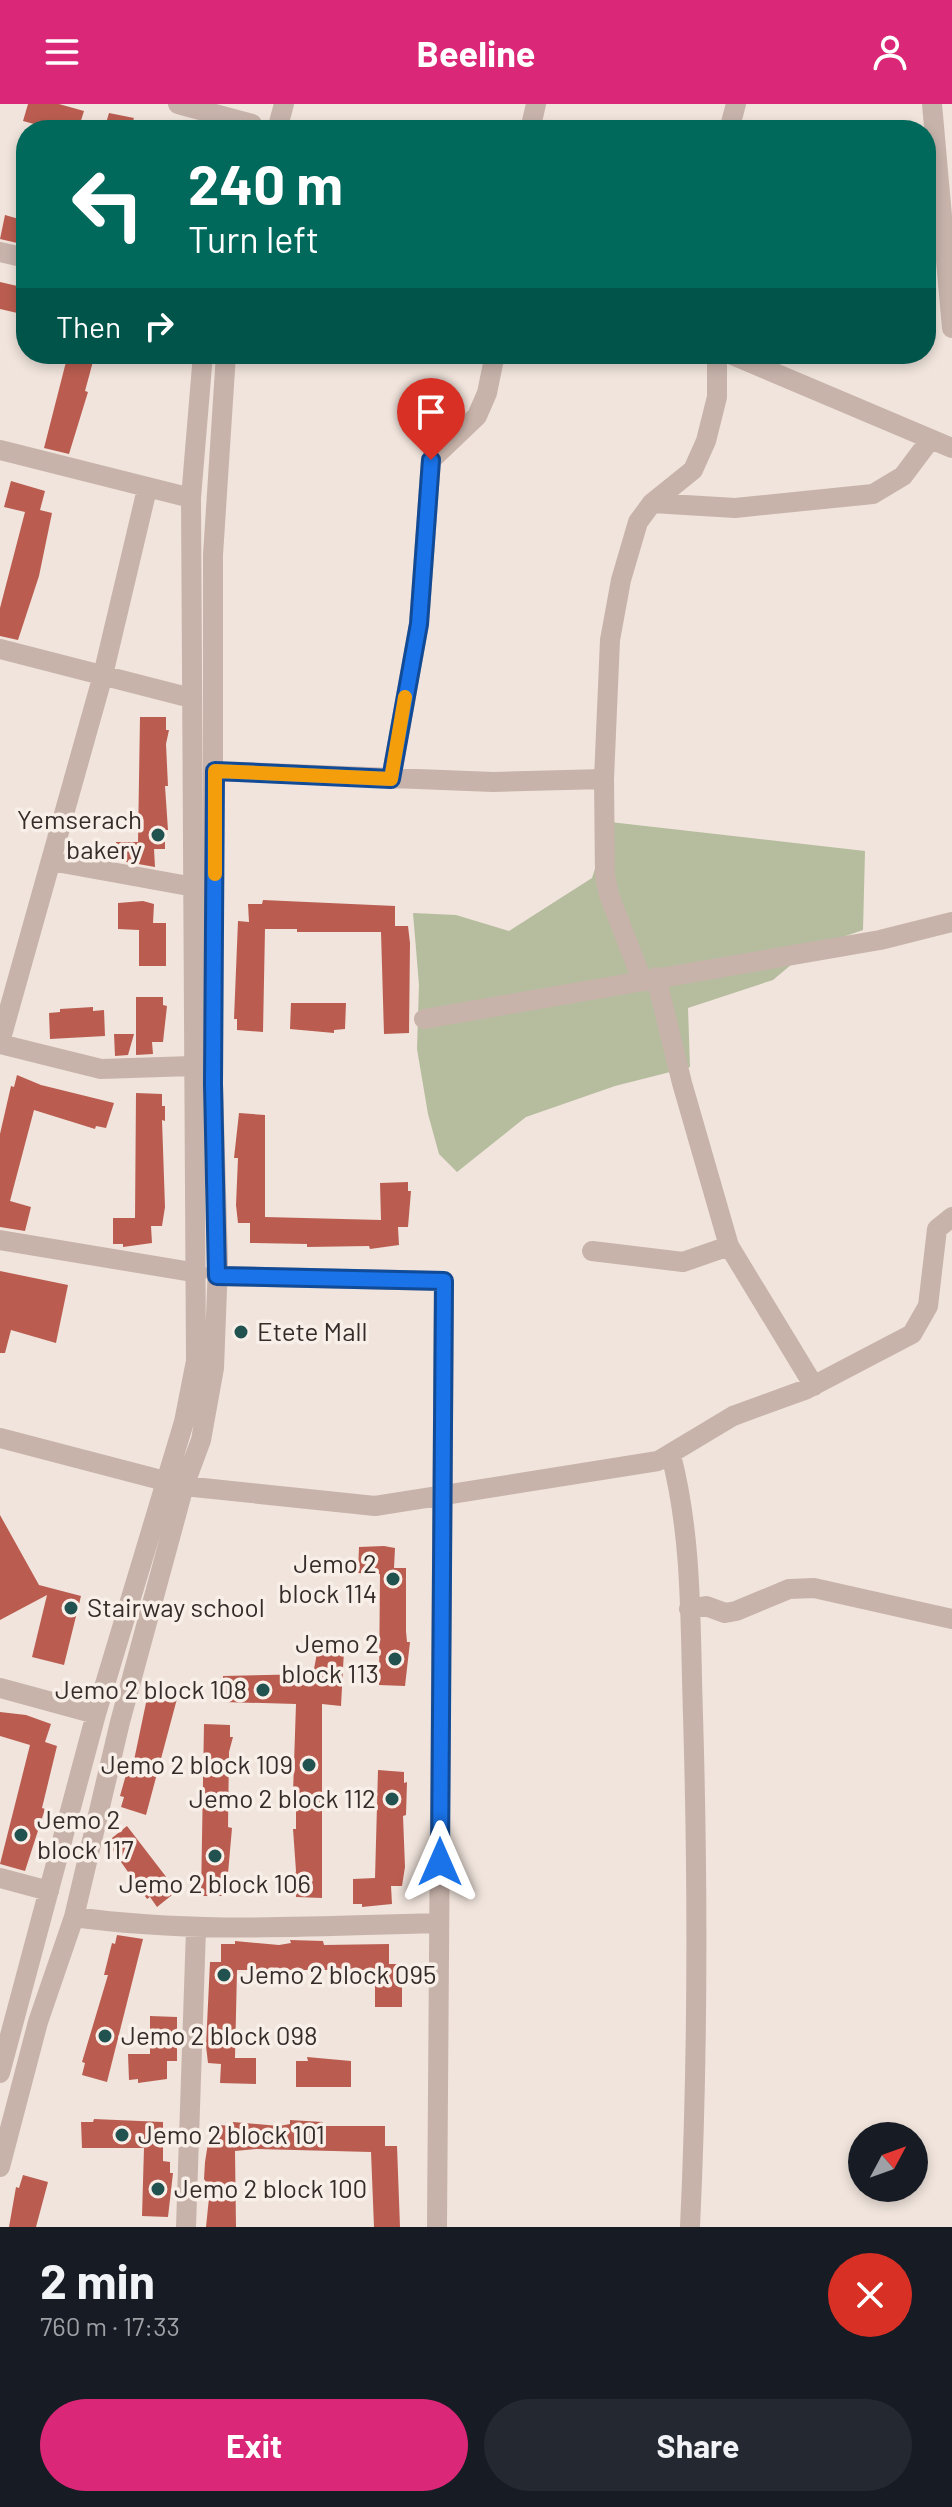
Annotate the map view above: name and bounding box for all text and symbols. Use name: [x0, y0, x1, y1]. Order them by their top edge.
icon: menu: [40, 30, 84, 74]
icon: person: [868, 30, 912, 74]
text: Beeline: [417, 31, 535, 74]
text: 240 m: [188, 149, 343, 216]
icon: left: [56, 152, 160, 256]
text: Turn left: [188, 217, 319, 260]
icon: right: [137, 304, 181, 348]
text: Then: [56, 308, 121, 344]
pin: [397, 378, 465, 460]
icon: arrive: [409, 390, 453, 434]
place label: Yemserach bakery: [17, 803, 142, 864]
marker: Yemserach bakery: [149, 826, 167, 844]
place label: Etete Mall: [257, 1315, 367, 1346]
marker: Etete Mall: [232, 1323, 250, 1341]
place label: Jemo 2 block 114: [278, 1547, 377, 1608]
marker: Jemo 2 block 114: [384, 1570, 402, 1588]
place label: Stairway school: [87, 1591, 265, 1622]
marker: Stairway school: [62, 1599, 80, 1617]
place label: Jemo 2 block 113: [281, 1627, 379, 1688]
marker: Jemo 2 block 113: [386, 1650, 404, 1668]
place label: Jemo 2 block 108: [55, 1673, 247, 1704]
marker: Jemo 2 block 108: [254, 1681, 272, 1699]
place label: Jemo 2 block 109: [101, 1748, 293, 1779]
marker: Jemo 2 block 109: [300, 1756, 318, 1774]
place label: Jemo 2 block 112: [189, 1782, 376, 1813]
marker: Jemo 2 block 112: [383, 1790, 401, 1808]
place label: Jemo 2 block 117: [37, 1803, 134, 1864]
position arrow: [398, 1820, 482, 1904]
marker: Jemo 2 block 117: [12, 1826, 30, 1844]
marker: Jemo 2 block 106: [206, 1847, 224, 1865]
place label: Jemo 2 block 106: [119, 1867, 311, 1898]
place label: Jemo 2 block 095: [240, 1958, 436, 1989]
marker: Jemo 2 block 095: [215, 1966, 233, 1984]
place label: Jemo 2 block 098: [121, 2019, 318, 2050]
marker: Jemo 2 block 098: [96, 2027, 114, 2045]
place label: Jemo 2 block 101: [138, 2118, 325, 2149]
north arrow: [848, 2122, 928, 2202]
map controls: [848, 2122, 928, 2202]
marker: Jemo 2 block 101: [113, 2126, 131, 2144]
place label: Jemo 2 block 100: [174, 2172, 367, 2203]
marker: Jemo 2 block 100: [149, 2180, 167, 2198]
text: 2 min: [40, 2251, 155, 2309]
button: close: [828, 2253, 912, 2337]
text: 760 m · 17:33: [40, 2310, 180, 2341]
button: Exit: [40, 2399, 468, 2491]
button: Share: [484, 2399, 912, 2491]

